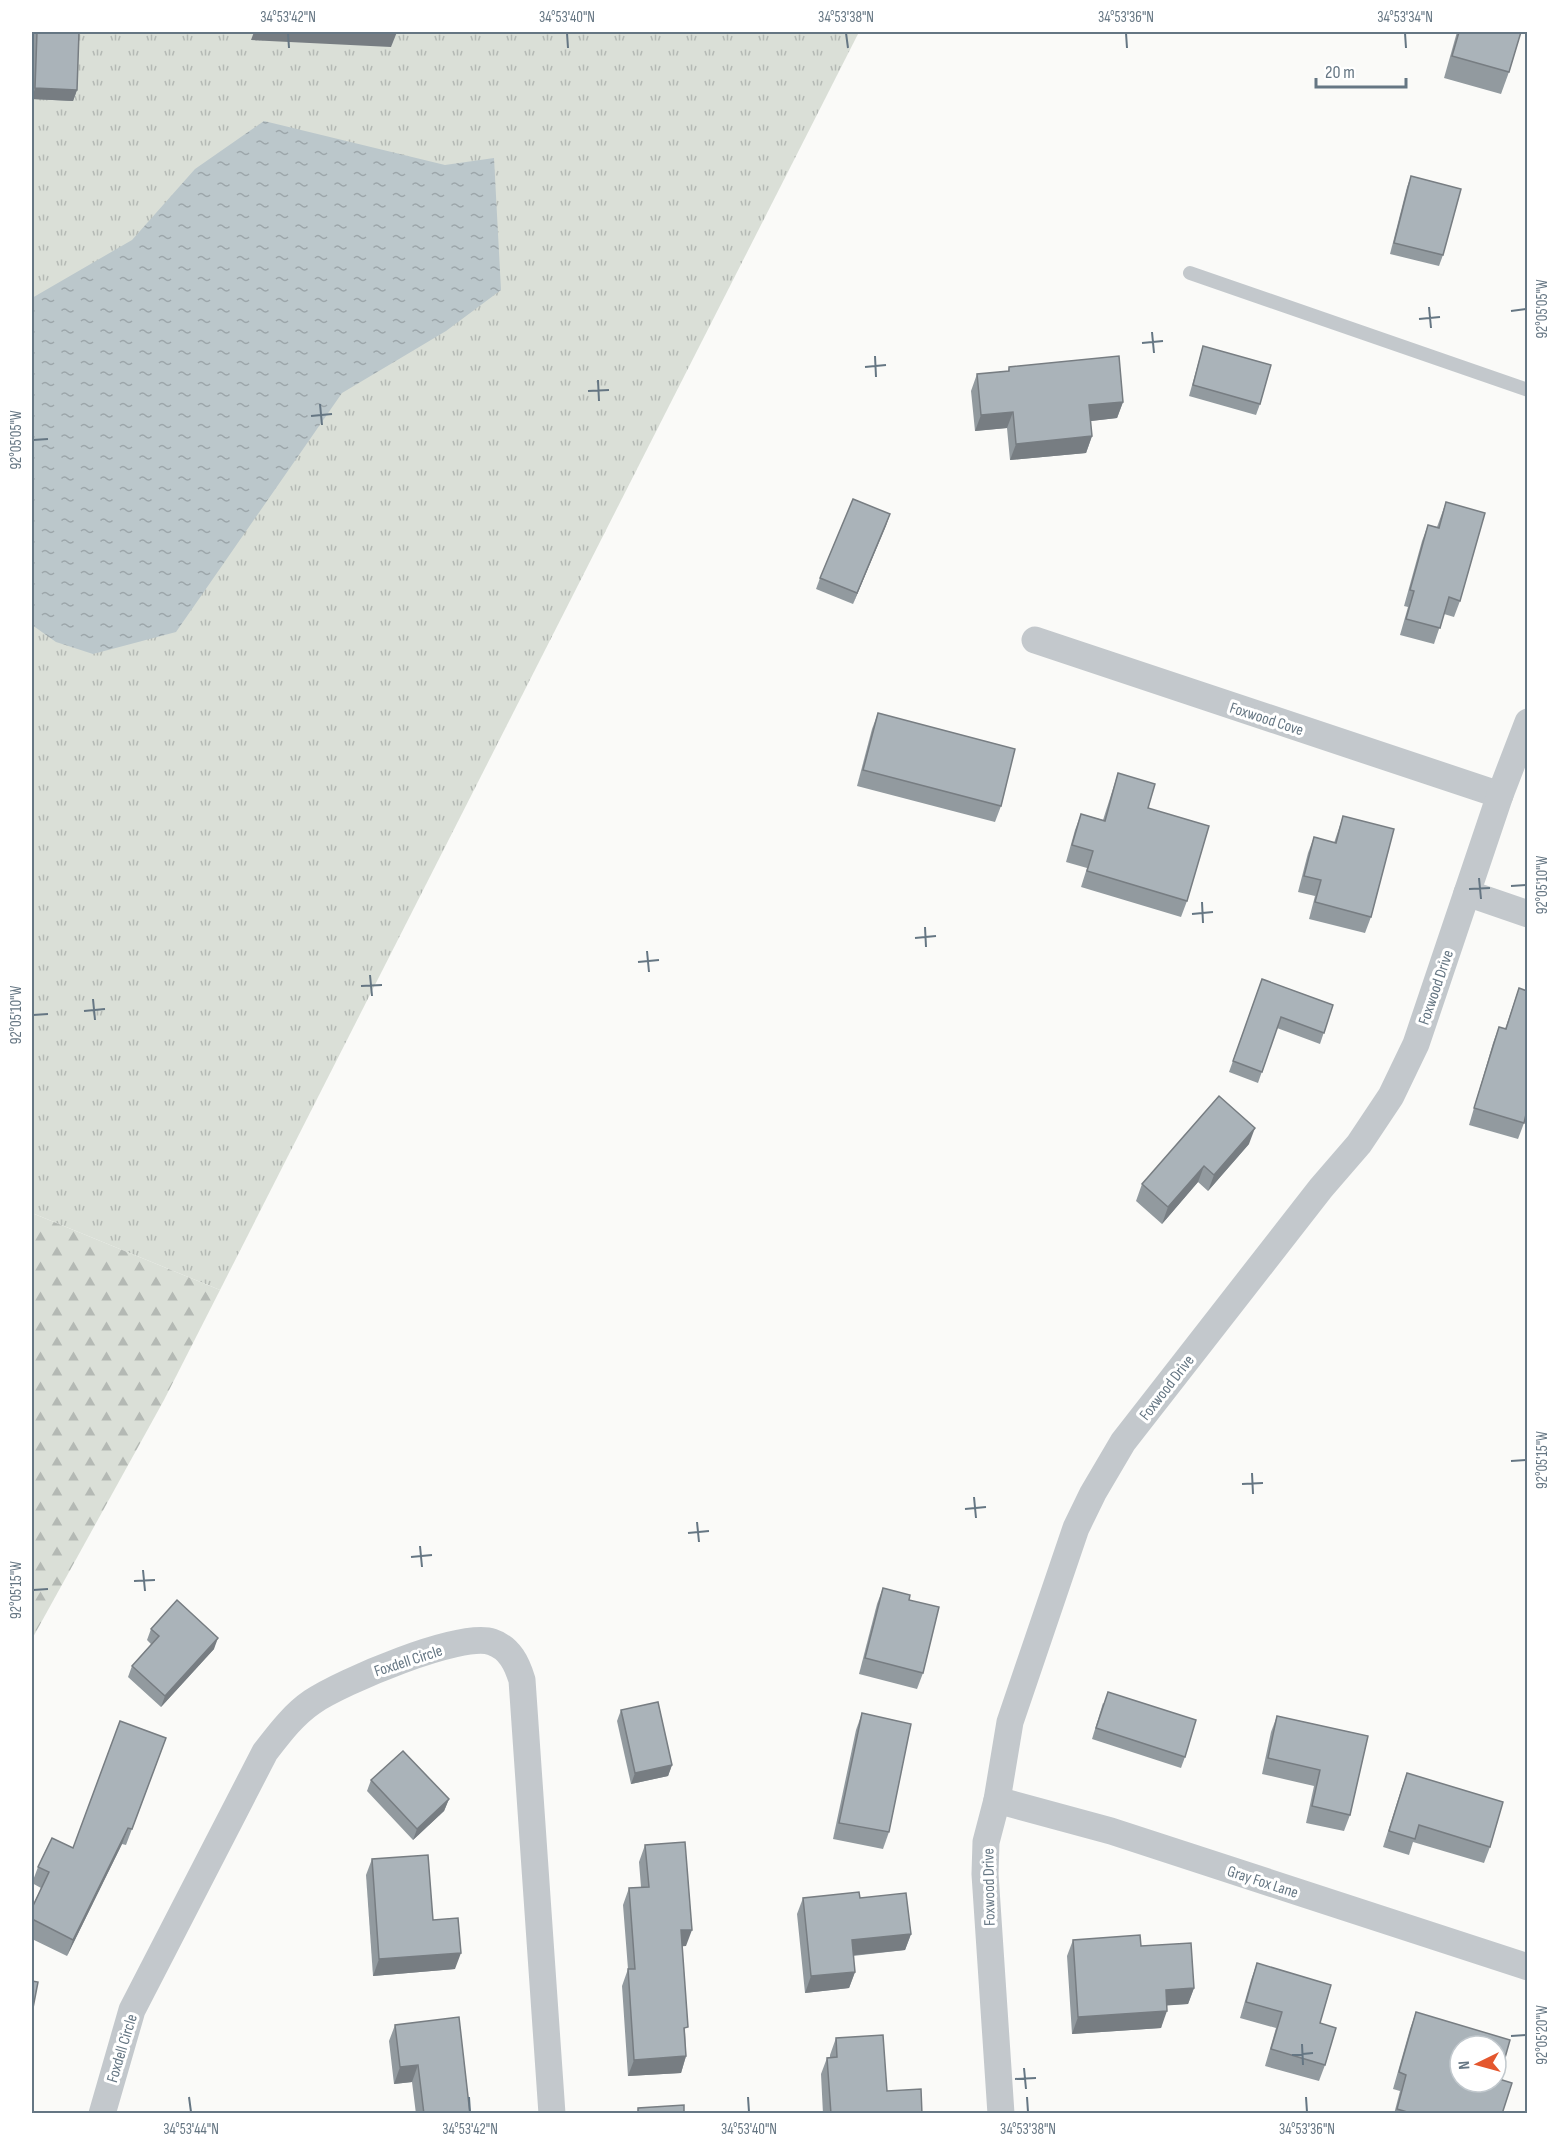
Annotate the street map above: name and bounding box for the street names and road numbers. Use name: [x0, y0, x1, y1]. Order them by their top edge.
street label: Foxwood Cove: [1227, 699, 1306, 740]
street label: Foxwood Drive: [1415, 948, 1458, 1027]
street label: Foxwood Drive: [1136, 1351, 1199, 1424]
street label: Foxdell Circle: [372, 1641, 445, 1681]
street label: Foxwood Drive: [979, 1848, 1000, 1926]
street label: Gray Fox Lane: [1225, 1862, 1300, 1903]
street label: Foxdell Circle: [103, 2012, 142, 2085]

